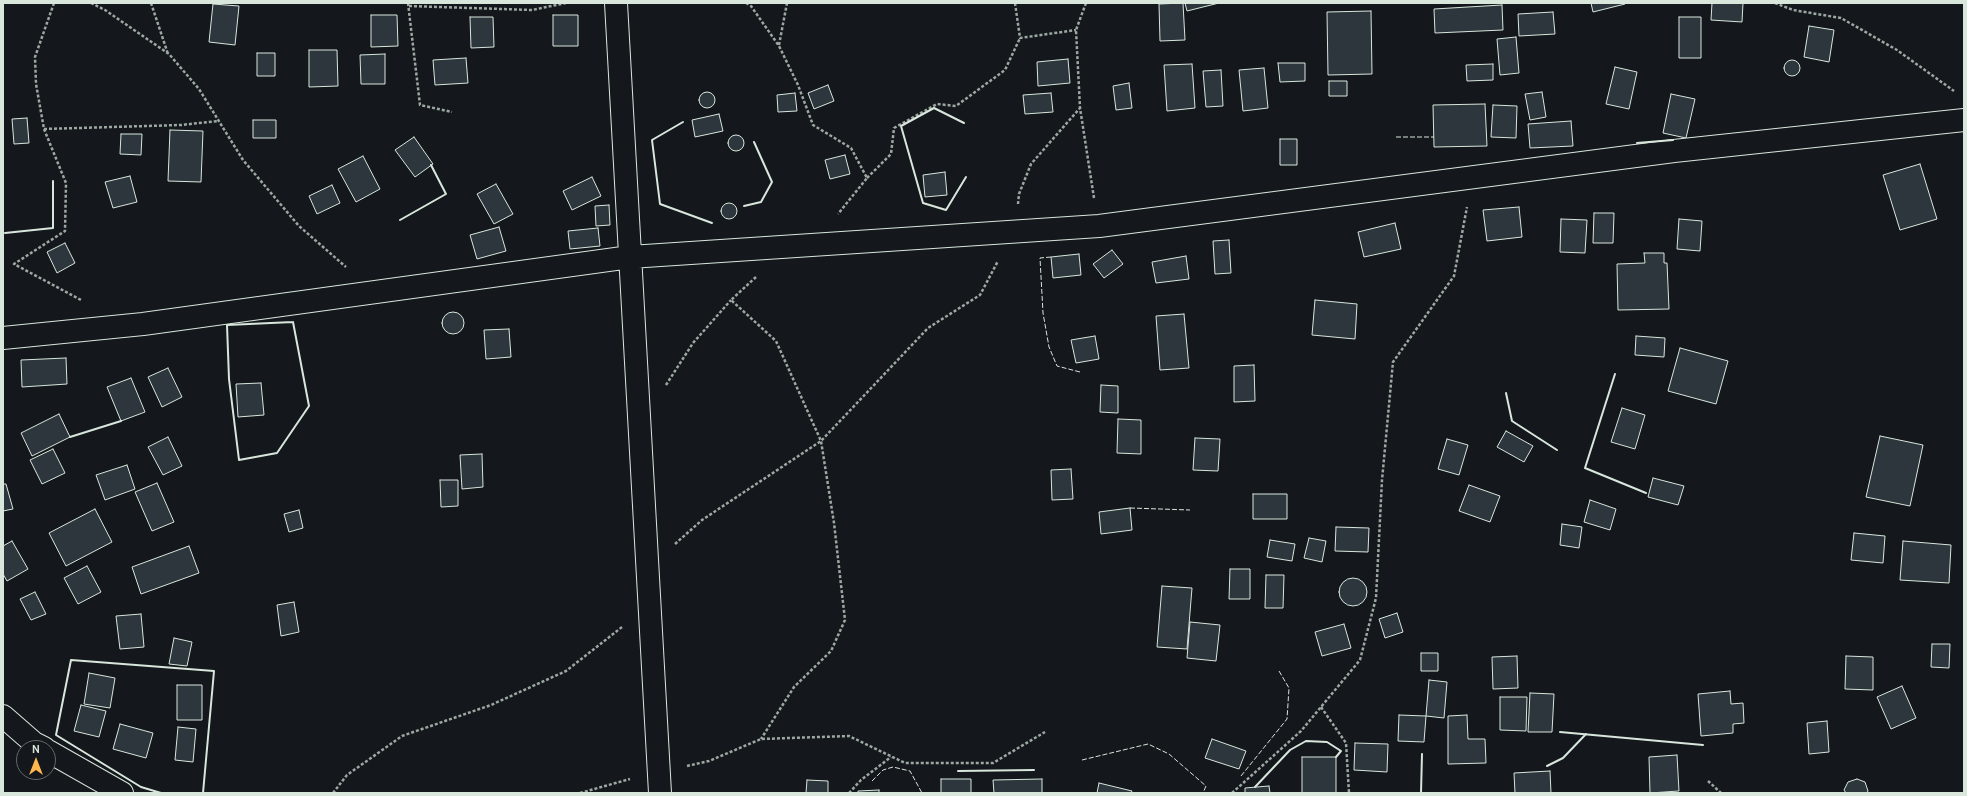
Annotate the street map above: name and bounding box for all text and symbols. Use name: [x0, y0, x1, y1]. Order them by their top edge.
north arrow: [16, 740, 56, 780]
text: N: [32, 742, 40, 756]

